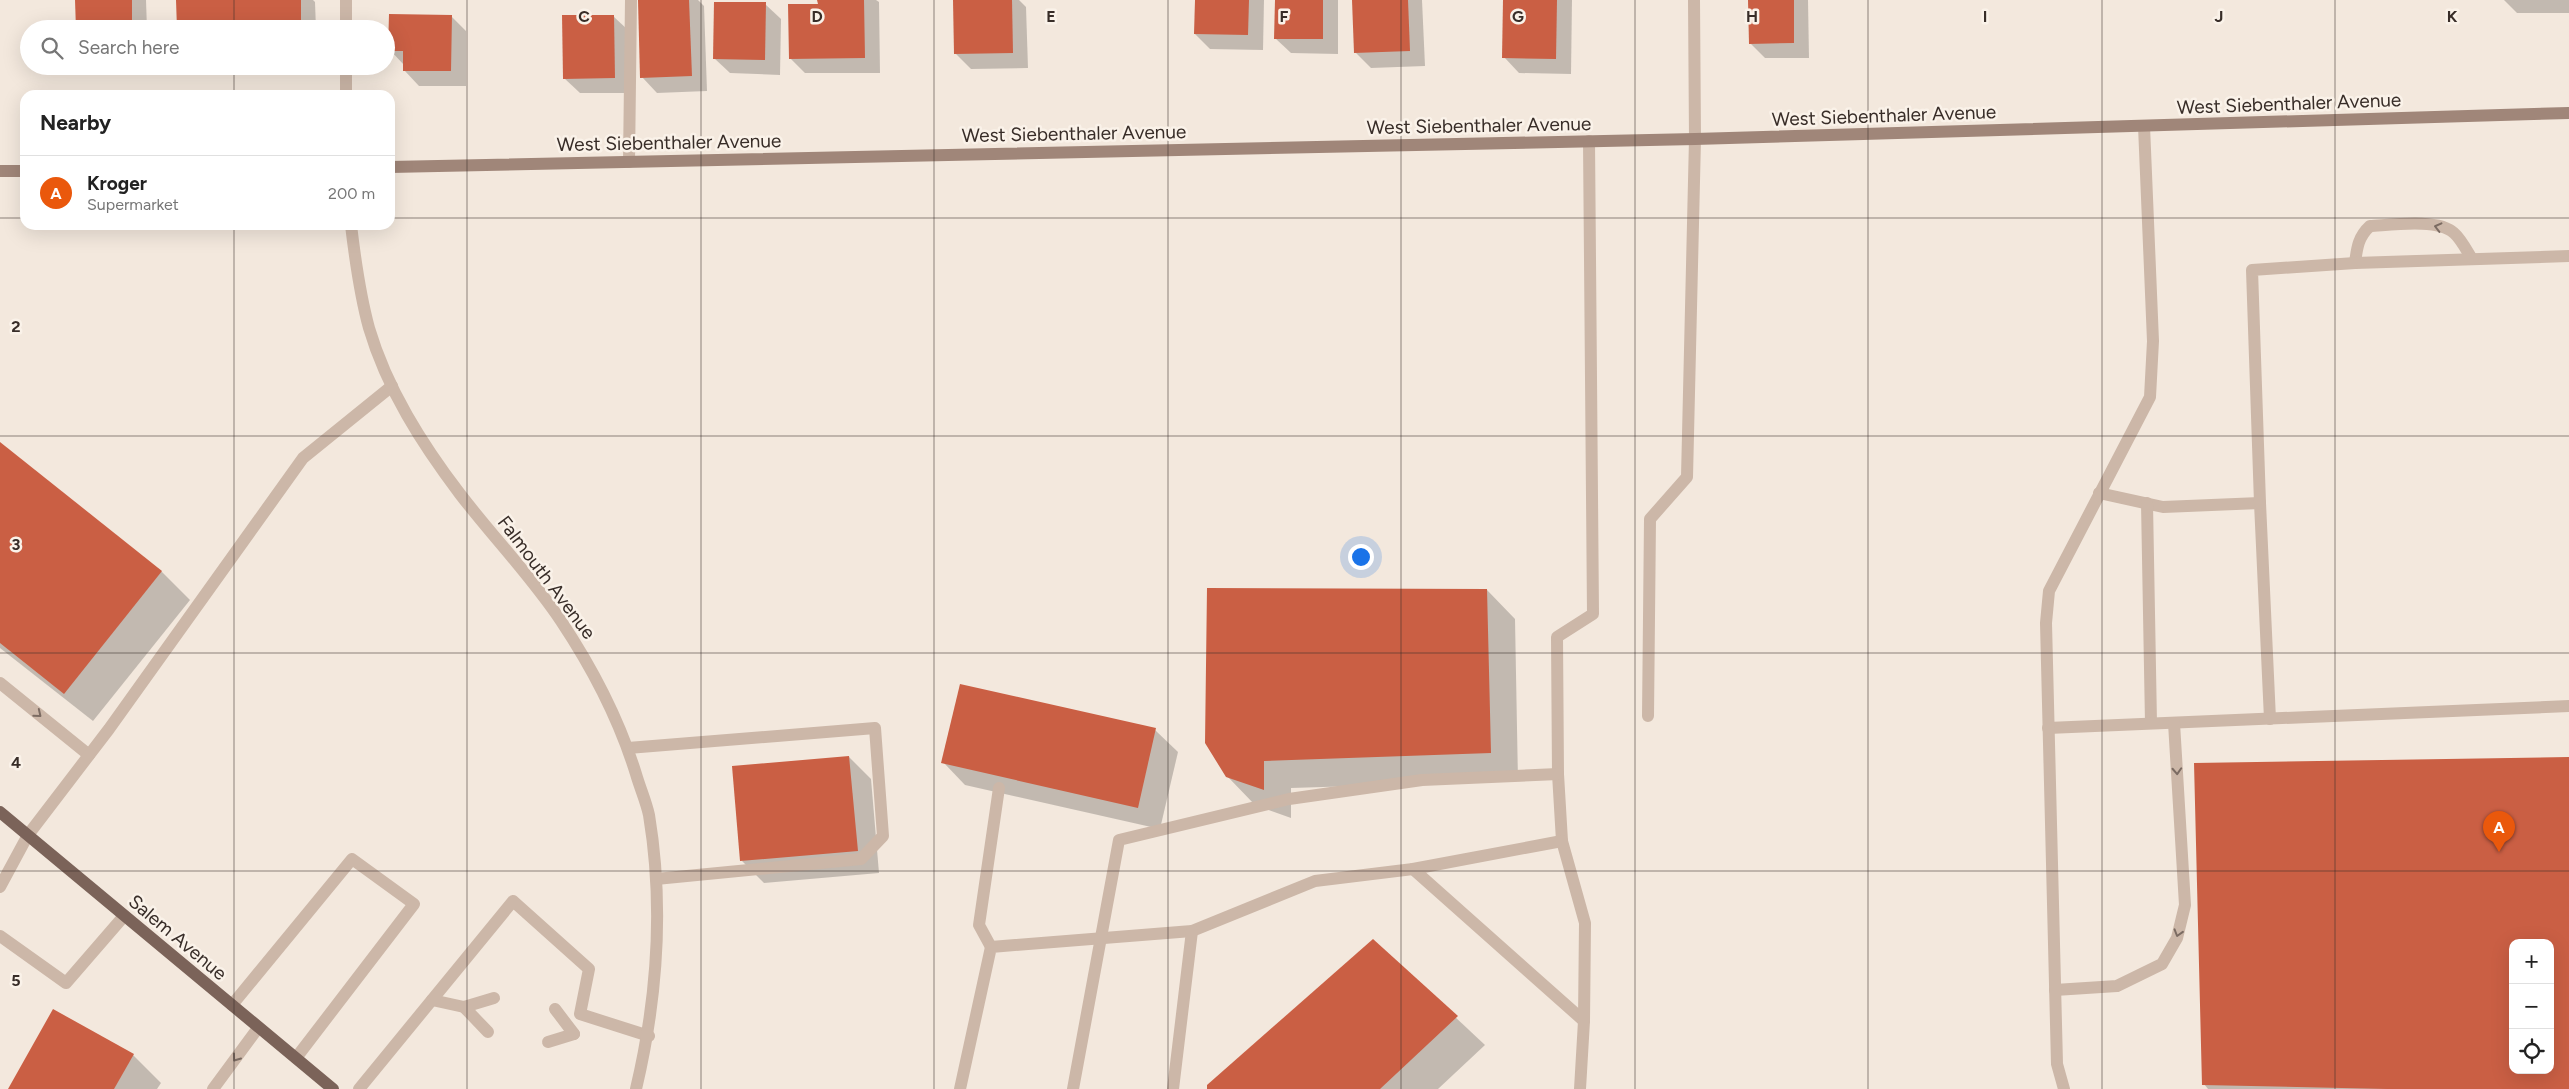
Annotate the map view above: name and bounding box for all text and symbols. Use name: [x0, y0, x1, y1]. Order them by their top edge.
text: C: [578, 7, 590, 26]
text: D: [811, 7, 823, 26]
text: E: [1046, 7, 1056, 26]
text: F: [1280, 7, 1289, 26]
text: G: [1512, 7, 1524, 26]
text: H: [1746, 7, 1758, 26]
text: I: [1983, 7, 1987, 26]
text: J: [2215, 7, 2223, 26]
text: K: [2447, 7, 2458, 26]
search box: [20, 20, 395, 75]
icon: search: [38, 34, 66, 62]
text: Search here: [78, 36, 180, 59]
street label: West Siebenthaler Avenue: [2176, 88, 2402, 119]
street label: West Siebenthaler Avenue: [1771, 100, 1997, 131]
text: Nearby: [40, 110, 111, 135]
street label: West Siebenthaler Avenue: [1367, 112, 1591, 139]
street label: West Siebenthaler Avenue: [962, 120, 1186, 147]
street label: West Siebenthaler Avenue: [557, 129, 781, 156]
text: Kroger: [87, 172, 147, 195]
text: A: [50, 184, 62, 203]
text: 200 m: [328, 184, 375, 203]
text: Supermarket: [87, 195, 179, 214]
one-way arrow: [2434, 222, 2443, 233]
text: 2: [11, 317, 21, 336]
street label: Falmouth Avenue: [493, 511, 601, 644]
text: 3: [12, 535, 21, 554]
your location: [1348, 544, 1374, 570]
one-way arrow: [32, 709, 41, 718]
text: 4: [11, 753, 21, 772]
one-way arrow: [2172, 768, 2183, 776]
pin: A: [2483, 811, 2515, 852]
street label: Salem Avenue: [124, 890, 231, 985]
one-way arrow: [2174, 928, 2184, 936]
map controls: [2509, 939, 2554, 1074]
button: +: [2509, 939, 2554, 984]
text: 5: [11, 971, 21, 990]
button: −: [2509, 984, 2554, 1029]
button: locate: [2509, 1029, 2554, 1074]
one-way arrow: [233, 1052, 242, 1062]

